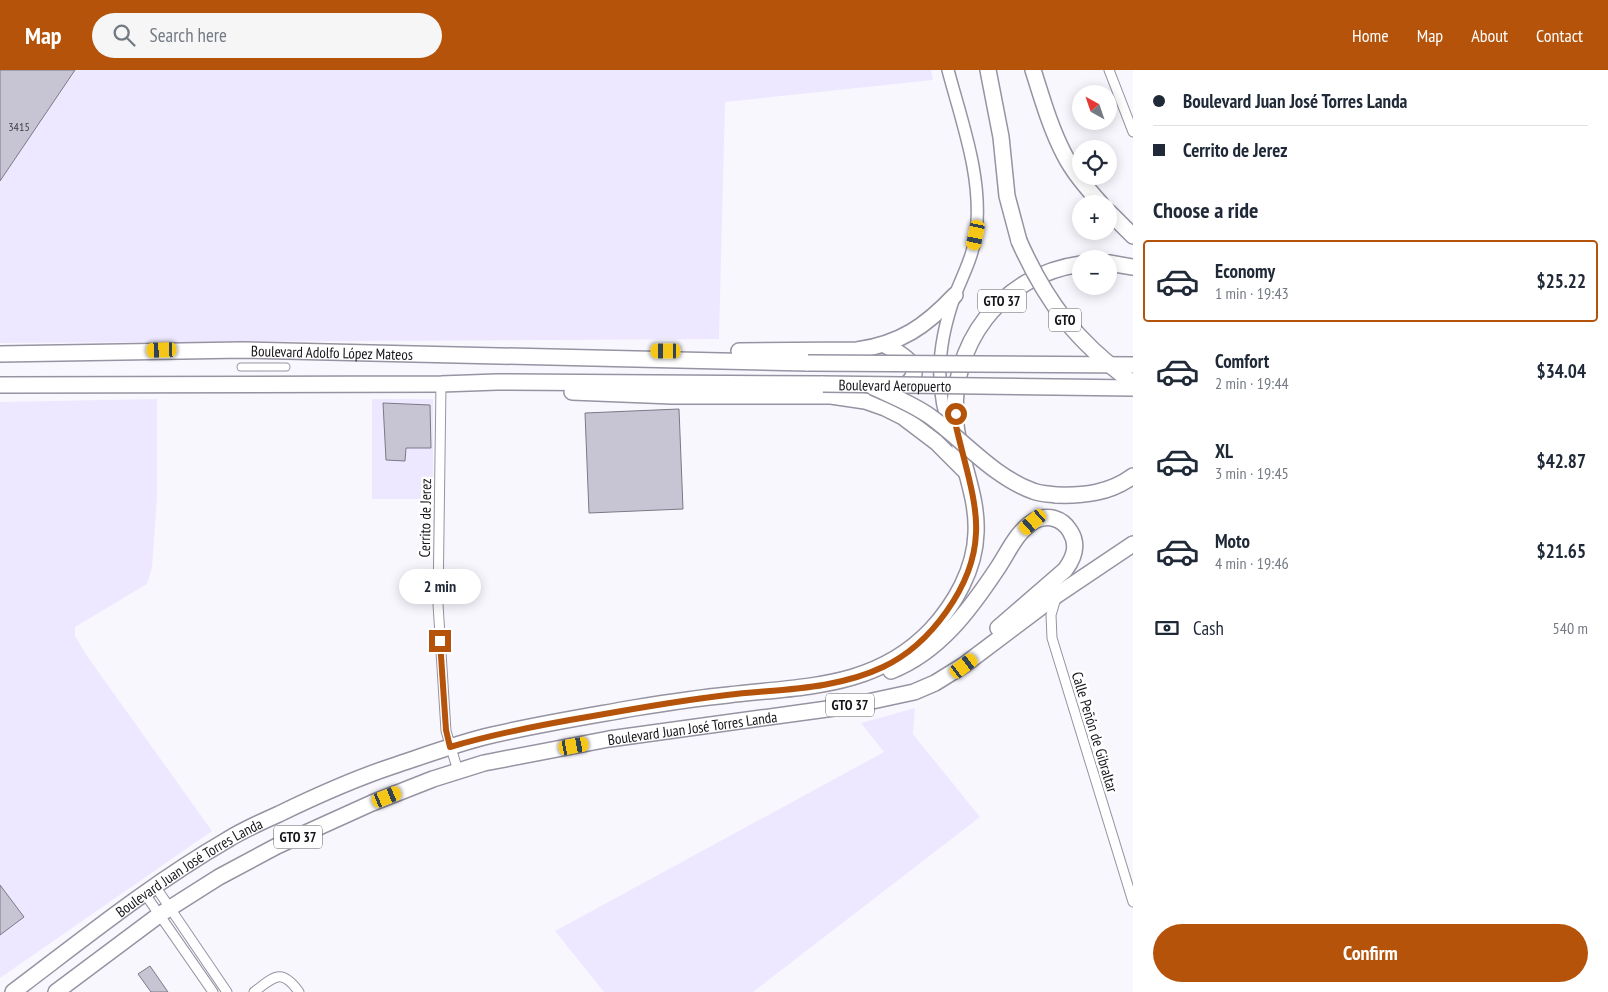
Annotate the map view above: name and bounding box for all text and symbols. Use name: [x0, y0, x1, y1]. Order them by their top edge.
search box: [92, 13, 442, 58]
text: Map: [25, 20, 62, 51]
icon: search: [110, 21, 138, 49]
text: Search here: [150, 23, 227, 47]
text: Home: [1352, 24, 1389, 47]
text: Map: [1417, 24, 1443, 47]
text: About: [1471, 24, 1508, 47]
text: Contact: [1536, 24, 1583, 47]
north arrow: [1072, 85, 1118, 130]
map controls: [1072, 85, 1117, 295]
text: Boulevard Juan José Torres Landa: [1183, 89, 1407, 113]
house number: 3415: [8, 119, 30, 134]
text: Cerrito de Jerez: [1183, 138, 1288, 162]
button: locate: [1072, 140, 1117, 185]
button: +: [1072, 195, 1117, 240]
text: Choose a ride: [1153, 196, 1258, 224]
car: [965, 219, 986, 251]
button: −: [1072, 250, 1117, 295]
icon: car: [1155, 259, 1200, 304]
text: Economy: [1215, 259, 1275, 283]
text: $25.22: [1537, 269, 1586, 293]
text: 1 min · 19:43: [1215, 283, 1289, 303]
road number: GTO 37: [978, 290, 1026, 312]
road number: GTO: [1049, 308, 1081, 332]
street label: Boulevard Adolfo López Mateos: [251, 341, 413, 363]
car: [146, 342, 177, 358]
car: [651, 344, 681, 359]
icon: car: [1155, 349, 1200, 394]
text: Comfort: [1215, 349, 1269, 373]
text: $34.04: [1537, 359, 1586, 383]
text: 2 min · 19:44: [1215, 373, 1289, 393]
street label: Boulevard Aeropuerto: [838, 375, 951, 395]
route start: [945, 403, 967, 425]
icon: car: [1155, 439, 1200, 484]
text: XL: [1215, 439, 1233, 463]
text: $42.87: [1537, 449, 1586, 473]
text: 3 min · 19:45: [1215, 463, 1289, 483]
street label: Cerrito de Jerez: [415, 478, 435, 558]
car: [1016, 506, 1049, 538]
icon: car: [1155, 529, 1200, 574]
text: Moto: [1215, 529, 1250, 553]
text: $21.65: [1537, 539, 1586, 563]
text: 4 min · 19:46: [1215, 553, 1289, 573]
callout: 2 min: [399, 568, 481, 604]
text: 2 min: [424, 576, 456, 596]
icon: cash: [1153, 614, 1181, 642]
text: Cash: [1193, 616, 1224, 640]
text: 540 m: [1553, 618, 1588, 638]
route end: [429, 630, 451, 652]
car: [947, 651, 980, 681]
street label: Calle Peñón de Gibraltar: [1068, 669, 1123, 796]
road number: GTO 37: [826, 694, 874, 716]
street label: Boulevard Juan José Torres Landa: [606, 707, 778, 749]
car: [557, 736, 590, 756]
car: [370, 784, 403, 810]
street label: Boulevard Juan José Torres Landa: [112, 813, 265, 921]
road number: GTO 37: [274, 826, 322, 849]
button: Confirm: [1153, 924, 1588, 982]

